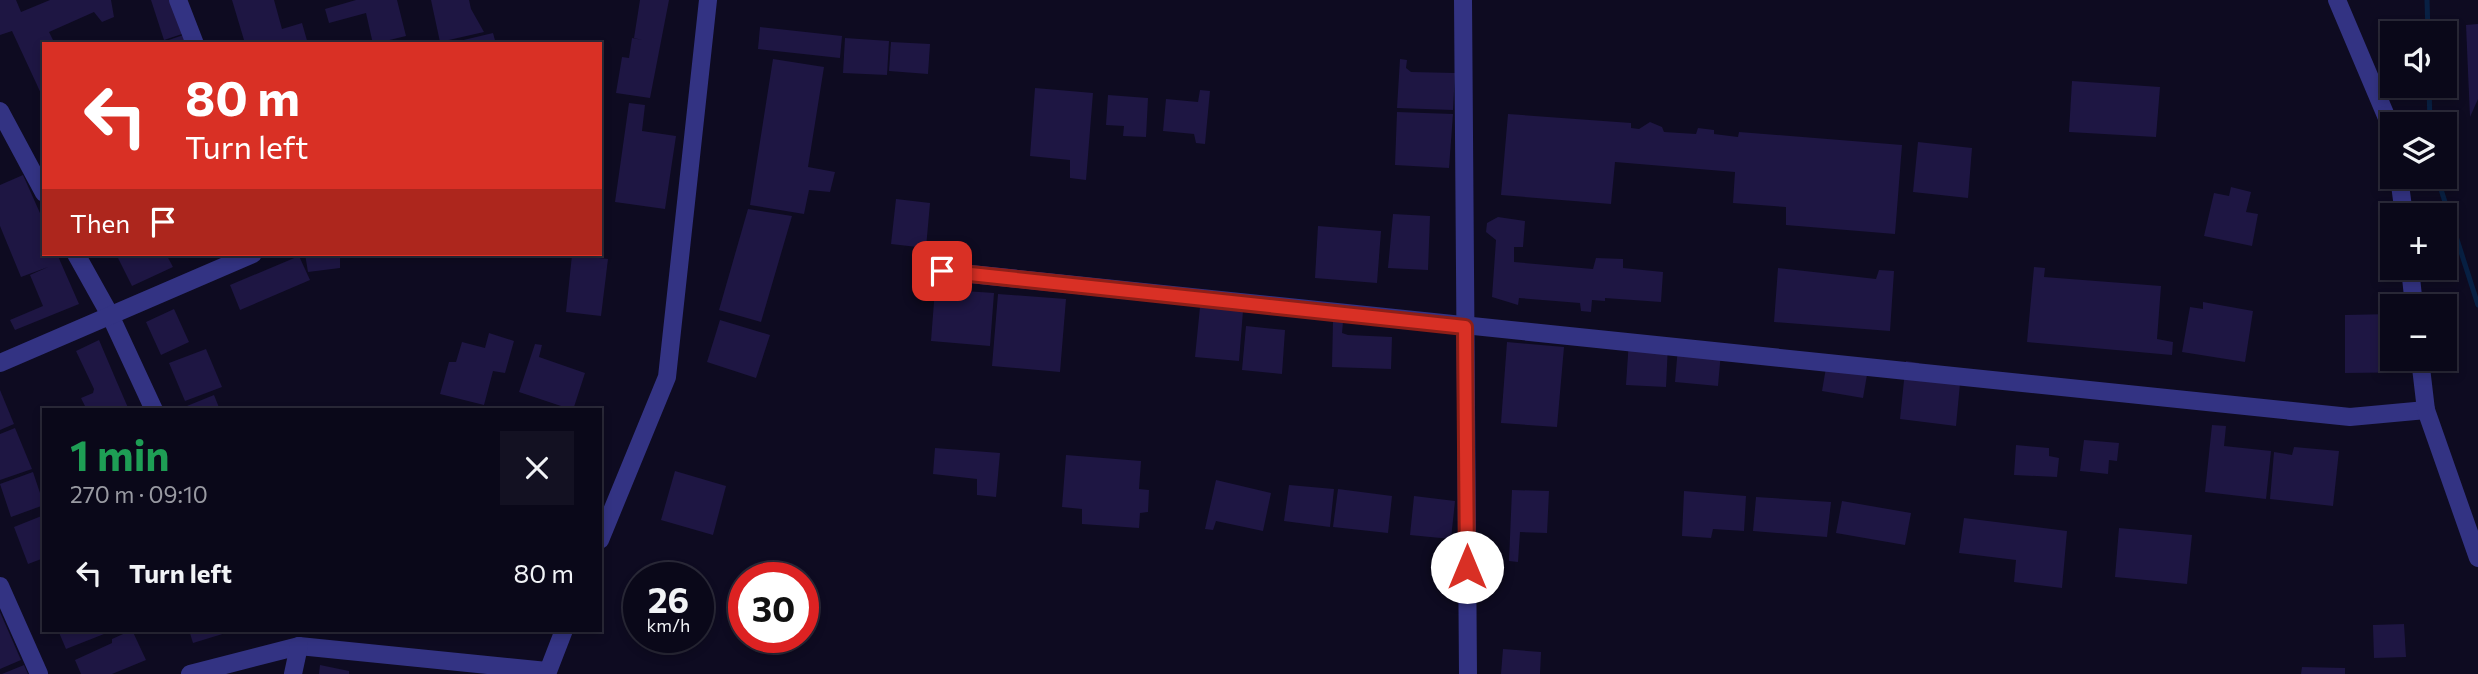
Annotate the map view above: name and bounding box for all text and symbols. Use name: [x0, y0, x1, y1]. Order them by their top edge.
map controls: [2380, 21, 2457, 371]
button: sound: [2380, 21, 2457, 98]
text: 80 m: [185, 66, 300, 126]
icon: left: [70, 70, 161, 161]
button: layers: [2380, 112, 2457, 189]
text: Turn left: [185, 126, 309, 166]
icon: arrive: [144, 203, 182, 241]
button: +: [2380, 203, 2457, 280]
text: Then: [70, 207, 130, 238]
pin: [912, 241, 972, 301]
icon: arrive: [923, 252, 961, 290]
button: −: [2380, 294, 2457, 371]
text: 1 min: [70, 428, 170, 480]
button: close: [500, 431, 574, 505]
text: 270 m · 09:10: [70, 480, 208, 508]
position arrow: [1430, 530, 1504, 604]
icon: left: [70, 554, 108, 592]
text: Turn left: [129, 557, 232, 588]
text: 80 m: [514, 557, 574, 588]
speed limit sign: 30: [728, 562, 819, 653]
text: 26: [648, 577, 689, 620]
text: km/h: [647, 614, 690, 636]

